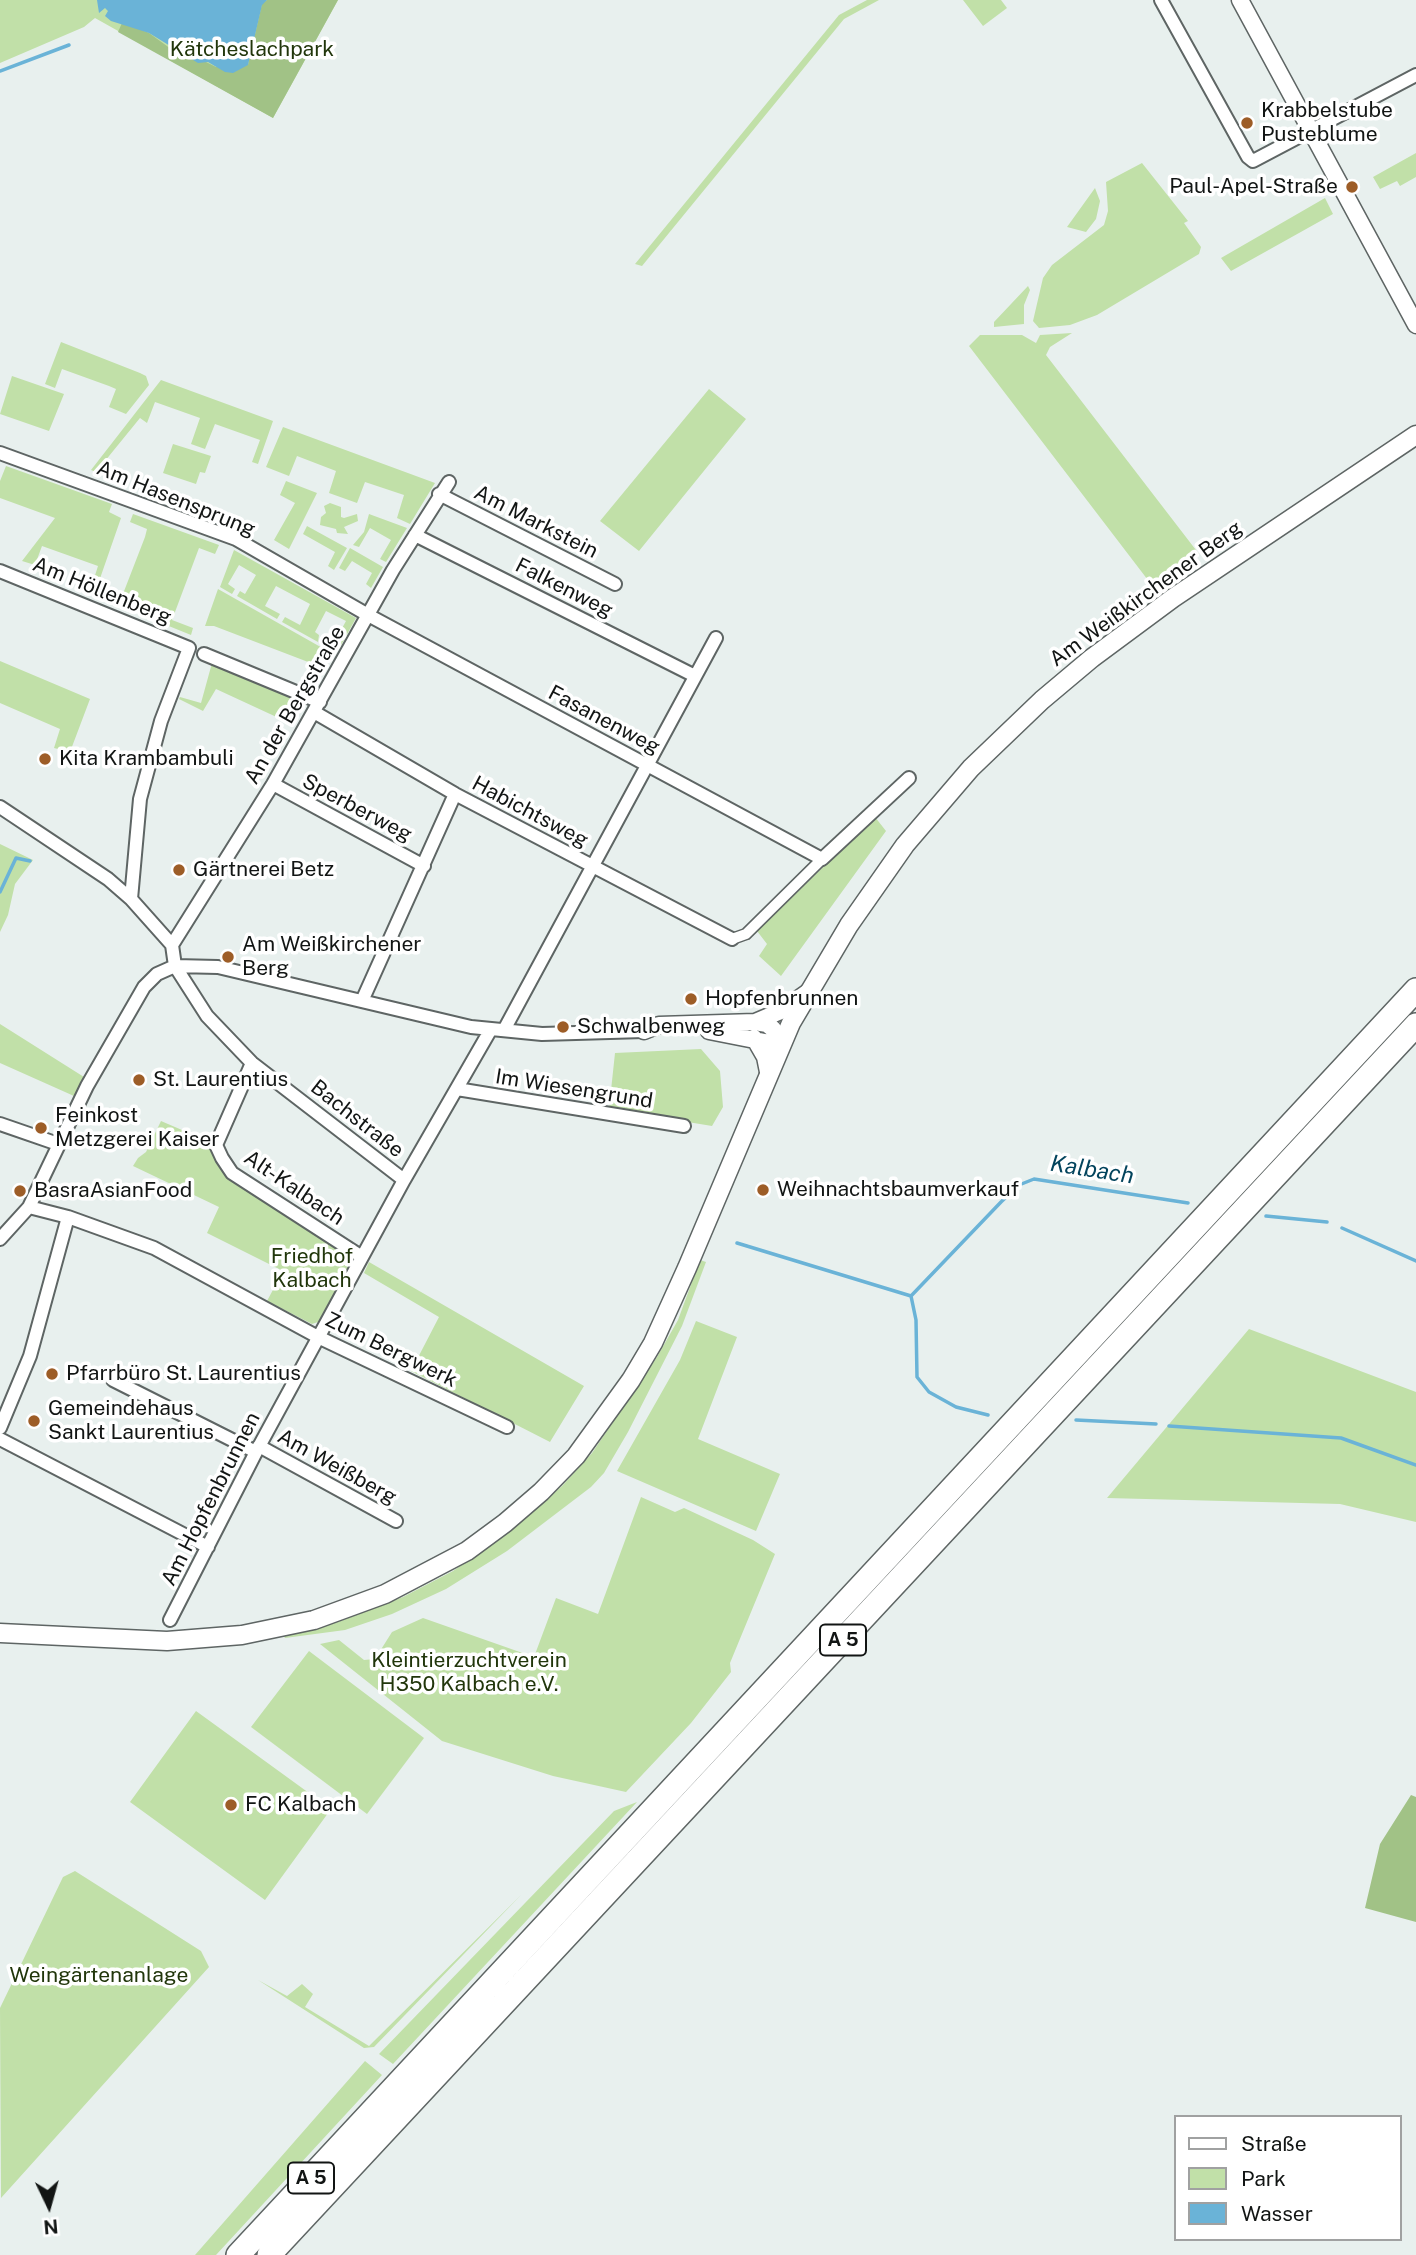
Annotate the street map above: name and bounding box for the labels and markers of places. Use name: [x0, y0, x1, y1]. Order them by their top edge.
place label: Krabbelstube Pusteblume: [1261, 98, 1393, 148]
marker: Krabbelstube Pusteblume: [1239, 115, 1255, 131]
place label: Paul-Apel-Straße: [1169, 174, 1338, 200]
marker: Paul-Apel-Straße: [1344, 179, 1360, 195]
place label: Kita Krambambuli: [59, 746, 234, 772]
marker: Kita Krambambuli: [37, 751, 53, 767]
place label: Gärtnerei Betz: [193, 857, 334, 883]
marker: Gärtnerei Betz: [171, 862, 187, 878]
place label: Am Weißkirchener Berg: [242, 932, 422, 982]
marker: Am Weißkirchener Berg: [220, 949, 236, 965]
place label: Hopfenbrunnen: [705, 986, 858, 1012]
marker: Hopfenbrunnen: [683, 991, 699, 1007]
place label: Schwalbenweg: [577, 1014, 725, 1040]
marker: Schwalbenweg: [555, 1019, 571, 1035]
place label: St. Laurentius: [153, 1067, 288, 1093]
marker: St. Laurentius: [131, 1072, 147, 1088]
place label: Feinkost Metzgerei Kaiser: [55, 1103, 219, 1153]
marker: Feinkost Metzgerei Kaiser: [33, 1120, 49, 1136]
place label: Weihnachtsbaumverkauf: [777, 1177, 1019, 1203]
place label: BasraAsianFood: [34, 1178, 192, 1204]
marker: Weihnachtsbaumverkauf: [755, 1182, 771, 1198]
marker: BasraAsianFood: [12, 1183, 28, 1199]
place label: Pfarrbüro St. Laurentius: [66, 1361, 301, 1387]
marker: Pfarrbüro St. Laurentius: [44, 1366, 60, 1382]
place label: Gemeindehaus Sankt Laurentius: [48, 1396, 214, 1446]
marker: Gemeindehaus Sankt Laurentius: [26, 1413, 42, 1429]
place label: FC Kalbach: [245, 1792, 356, 1818]
marker: FC Kalbach: [223, 1797, 239, 1813]

